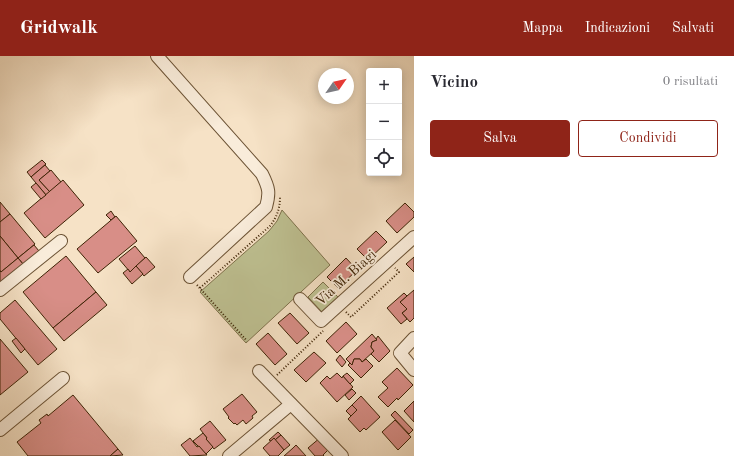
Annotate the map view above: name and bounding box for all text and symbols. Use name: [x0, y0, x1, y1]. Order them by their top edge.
text: Gridwalk: [20, 19, 98, 38]
text: Mappa: [523, 21, 563, 35]
text: Indicazioni: [585, 21, 650, 35]
text: Salvati: [672, 21, 714, 35]
north arrow: [318, 68, 354, 104]
map controls: [366, 68, 402, 176]
button: +: [366, 68, 402, 104]
text: Vicino: [430, 74, 478, 91]
text: 0 risultati: [663, 75, 718, 88]
button: −: [366, 104, 402, 140]
button: Salva: [430, 120, 570, 157]
button: Condividi: [578, 120, 718, 157]
button: locate: [366, 140, 402, 176]
street label: Via M. Biagi: [313, 247, 379, 309]

